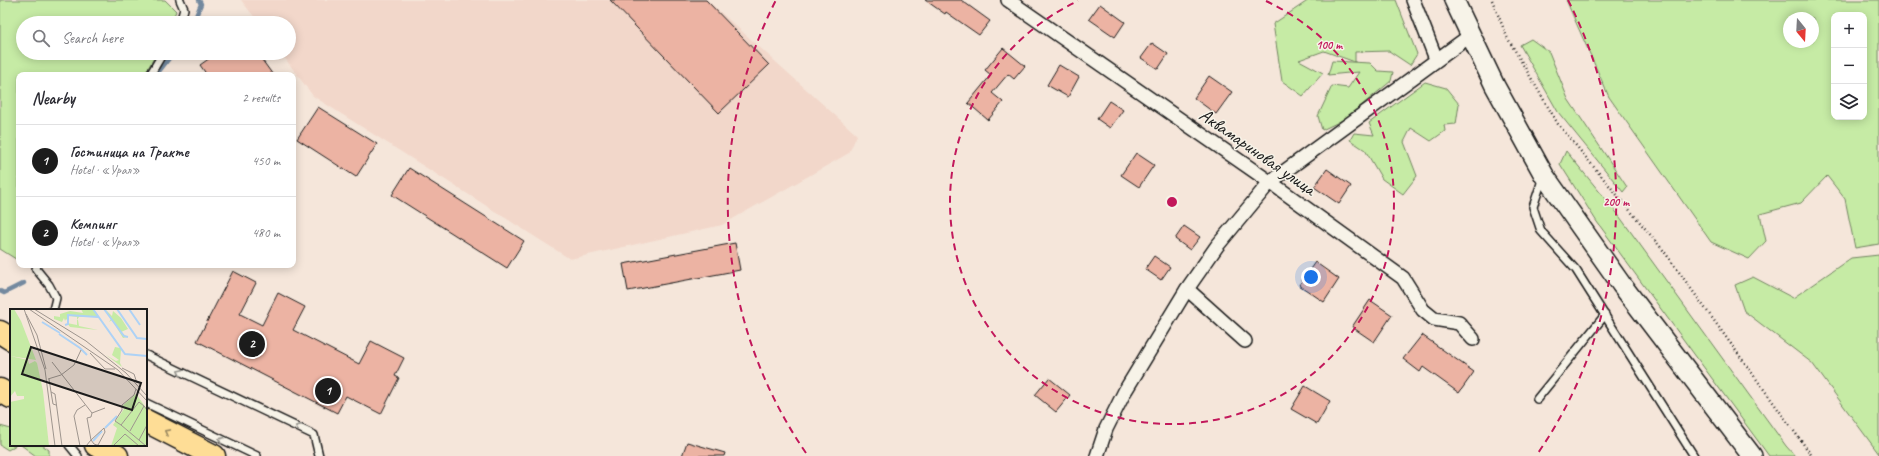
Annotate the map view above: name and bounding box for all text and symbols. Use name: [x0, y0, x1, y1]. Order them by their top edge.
north arrow: [1783, 12, 1819, 48]
map controls: [1831, 12, 1867, 120]
button: +: [1831, 12, 1867, 48]
search box: [16, 16, 296, 60]
icon: search: [30, 27, 52, 49]
text: Search here: [62, 29, 123, 48]
text: 100 m: [1316, 37, 1343, 53]
button: −: [1831, 48, 1867, 84]
button: layers: [1831, 84, 1867, 120]
text: Nearby: [32, 88, 75, 109]
text: 2 results: [242, 90, 280, 106]
street label: Аквамариновая улица: [1195, 103, 1322, 202]
text: Гостиница на Тракте: [70, 143, 188, 162]
text: 1: [42, 153, 48, 169]
text: 450 m: [252, 153, 280, 169]
text: Hotel · «Урал»: [70, 162, 140, 178]
text: 200 m: [1603, 194, 1630, 210]
centre of rings: [1165, 195, 1179, 209]
text: Кемпинг: [70, 215, 116, 234]
text: 2: [42, 225, 48, 241]
text: 480 m: [252, 225, 280, 241]
text: Hotel · «Урал»: [70, 234, 140, 250]
your location: [1301, 267, 1321, 287]
inset map: [10, 309, 147, 446]
pin: 2: [239, 329, 265, 359]
one-way arrow: [177, 369, 185, 377]
pin: 1: [315, 376, 341, 406]
one-way arrow: [295, 424, 302, 432]
one-way arrow: [164, 429, 172, 437]
one-way arrow: [218, 437, 225, 445]

